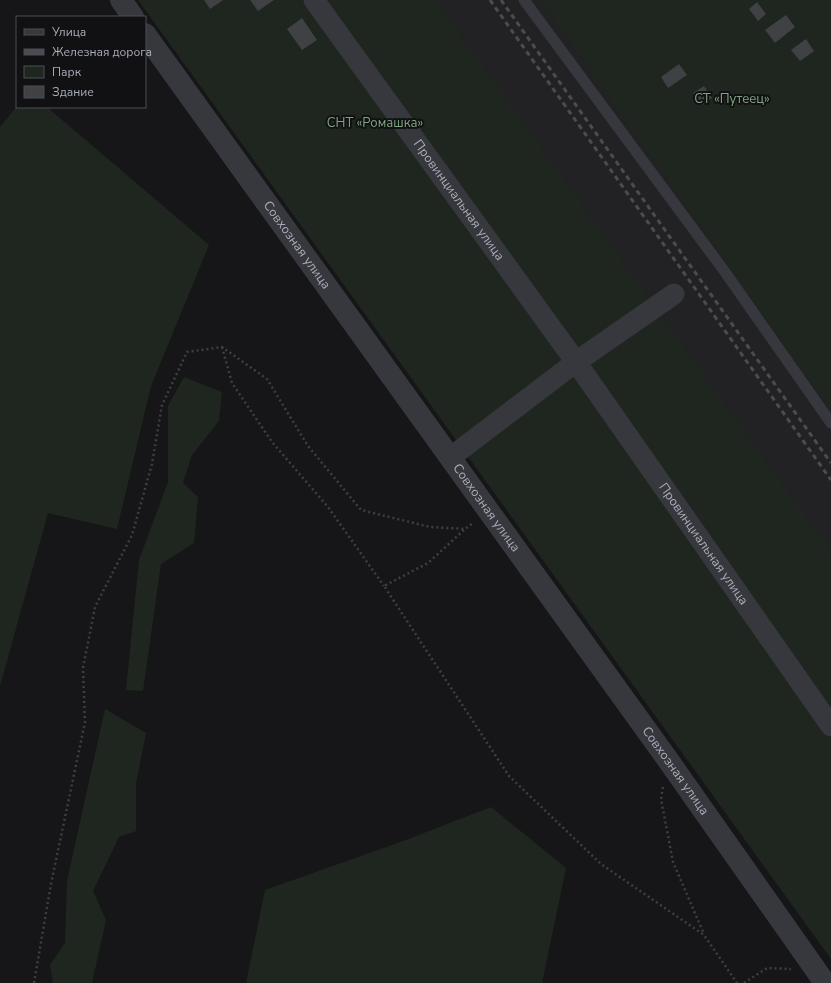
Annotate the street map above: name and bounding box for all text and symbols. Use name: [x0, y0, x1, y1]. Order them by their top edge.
legend: [16, 16, 146, 108]
text: Улица: [51, 24, 86, 40]
text: Железная дорога: [52, 44, 152, 60]
text: Парк: [52, 64, 82, 80]
text: Здание: [52, 84, 94, 100]
park label: СТ «Путеец»: [694, 90, 770, 108]
park label: СНТ «Ромашка»: [327, 114, 423, 132]
street label: Провинциальная улица: [409, 136, 509, 264]
street label: Совхозная улица: [259, 197, 335, 293]
street label: Совхозная улица: [448, 460, 524, 556]
street label: Провинциальная улица: [654, 479, 753, 609]
street label: Совхозная улица: [638, 723, 713, 819]

